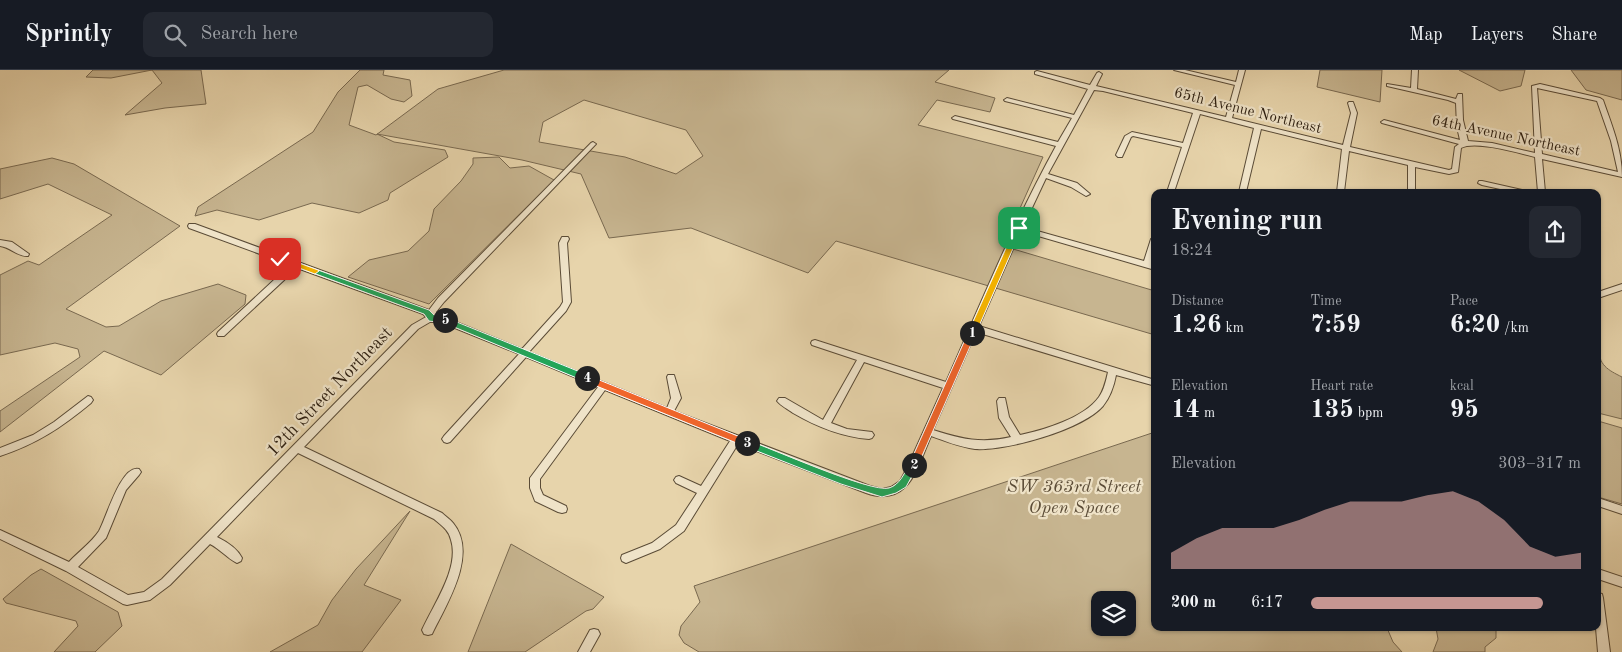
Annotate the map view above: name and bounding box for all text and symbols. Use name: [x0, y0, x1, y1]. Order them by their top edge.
search box: [143, 12, 493, 57]
icon: search: [161, 21, 189, 49]
text: Sprintly: [25, 23, 113, 47]
text: Search here: [201, 25, 298, 44]
text: Map: [1409, 26, 1443, 44]
text: Layers: [1471, 26, 1523, 44]
text: Share: [1551, 26, 1597, 44]
street label: 65th Avenue Northeast: [1172, 86, 1323, 137]
street label: 64th Avenue Northeast: [1430, 113, 1581, 160]
button: share: [1529, 206, 1581, 258]
pin: [998, 207, 1040, 249]
text: Evening run: [1171, 208, 1323, 236]
icon: arrive: [1005, 214, 1033, 242]
pin: [259, 238, 301, 280]
text: 18:24: [1171, 243, 1213, 259]
icon: check: [266, 245, 294, 273]
text: Distance: [1171, 294, 1224, 308]
text: Time: [1310, 294, 1342, 308]
text: Pace: [1450, 294, 1478, 308]
pin: 5: [432, 308, 458, 332]
text: 5: [441, 313, 450, 327]
text: 1.26: [1171, 313, 1222, 338]
text: 7:59: [1310, 313, 1361, 338]
text: 6:20: [1450, 313, 1500, 338]
pin: 1: [960, 320, 984, 346]
text: km: [1222, 321, 1244, 335]
text: /km: [1500, 321, 1529, 335]
street label: 12th Street Northeast: [263, 323, 396, 460]
text: 1: [968, 326, 977, 340]
pin: 4: [574, 366, 600, 390]
text: 4: [583, 371, 592, 385]
text: Elevation: [1171, 379, 1228, 393]
text: Heart rate: [1310, 379, 1373, 393]
text: kcal: [1450, 379, 1474, 393]
text: 14: [1171, 398, 1200, 423]
text: 135: [1310, 398, 1354, 423]
text: 95: [1450, 398, 1479, 423]
text: m: [1200, 406, 1215, 420]
text: bpm: [1354, 406, 1383, 420]
pin: 3: [734, 430, 760, 456]
text: 3: [743, 436, 752, 450]
pin: 2: [902, 452, 926, 478]
text: Elevation: [1171, 456, 1236, 472]
text: 303–317 m: [1498, 456, 1581, 472]
text: 2: [910, 458, 919, 472]
park label: SW 363rd Street Open Space: [1007, 478, 1141, 517]
map controls: [1091, 591, 1136, 636]
button: layers: [1091, 591, 1136, 636]
text: 200 m: [1171, 595, 1216, 611]
text: 6:17: [1251, 595, 1283, 611]

